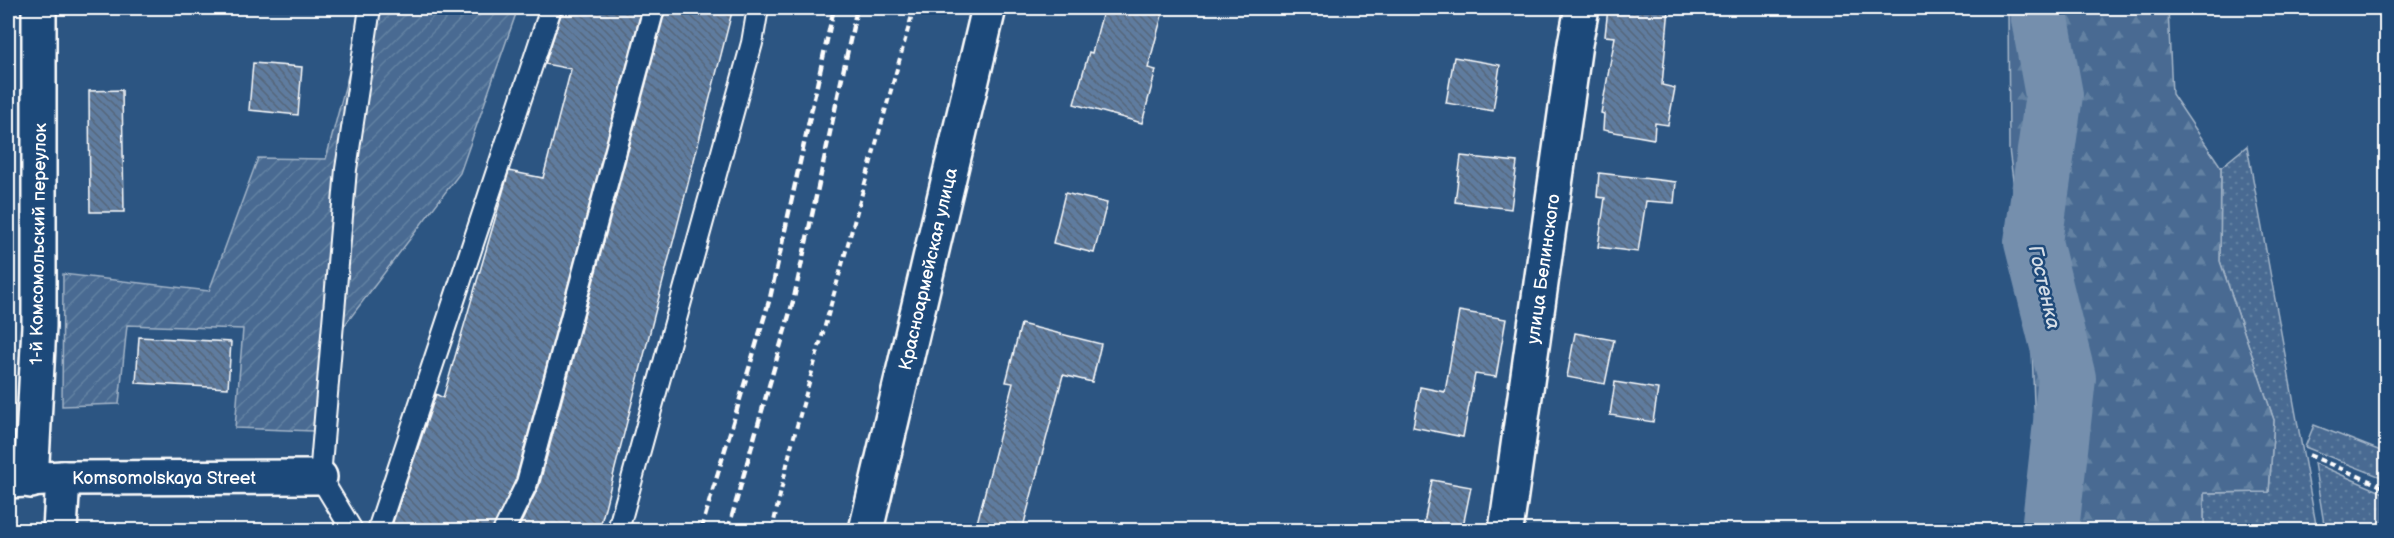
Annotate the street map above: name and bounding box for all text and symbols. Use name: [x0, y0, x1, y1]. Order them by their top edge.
street label: 1-й Комсомольский переулок: [26, 123, 51, 365]
street label: Красноармейская улица: [895, 165, 962, 372]
street label: улица Белинского: [1523, 193, 1564, 345]
water label: Гостенка: [2023, 243, 2065, 332]
street label: Komsomolskaya Street: [72, 468, 257, 489]

